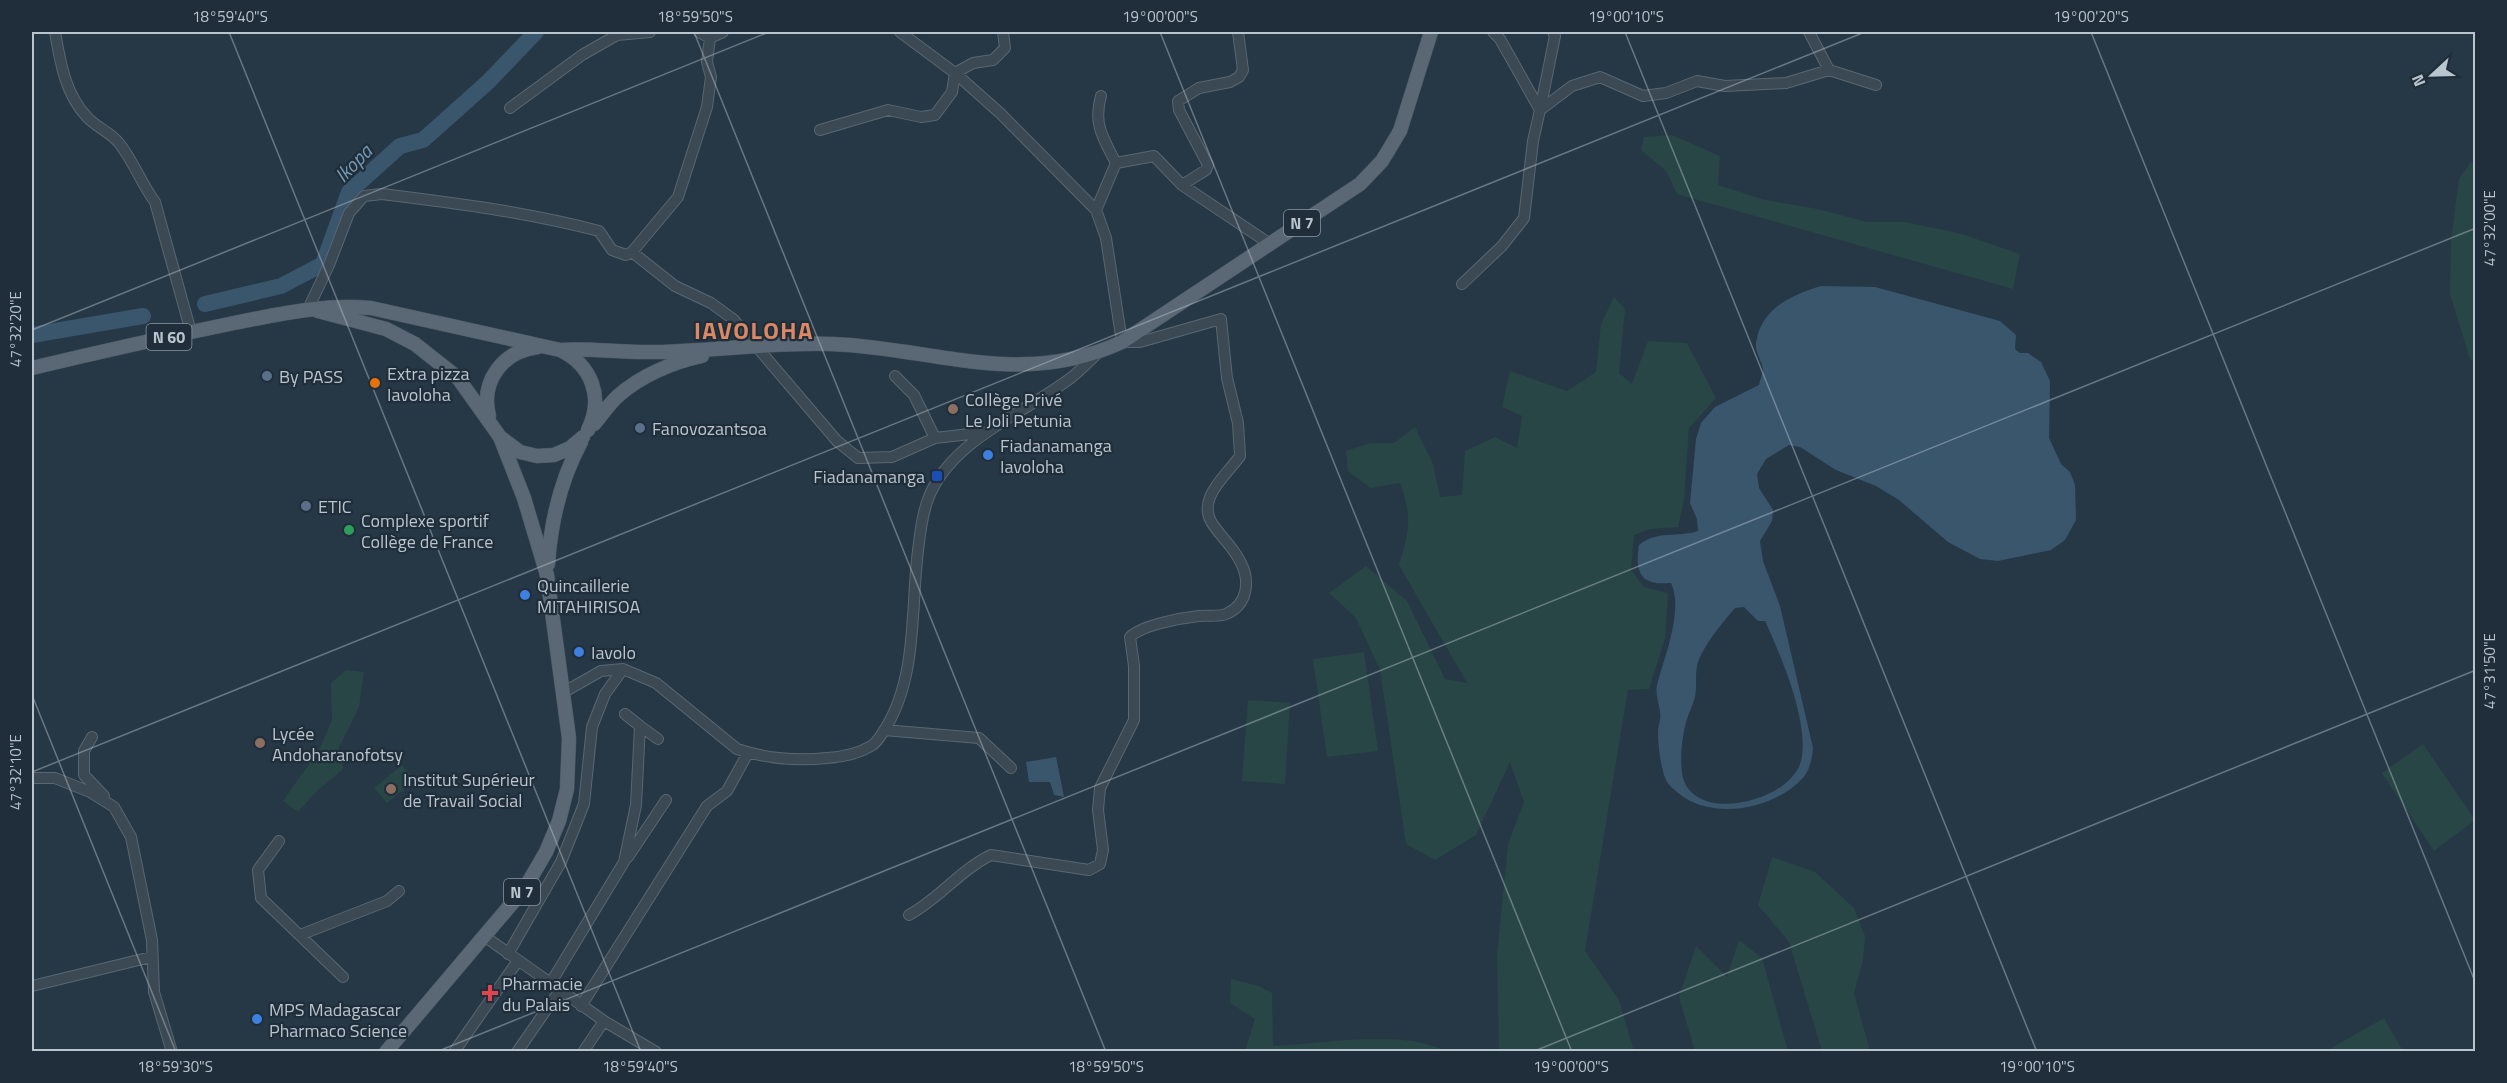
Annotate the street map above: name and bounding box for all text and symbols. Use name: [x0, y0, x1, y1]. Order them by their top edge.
text: 18°59'40"S: [192, 5, 268, 28]
text: 18°59'50"S: [657, 5, 733, 28]
text: 19°00'00"S: [1122, 5, 1198, 28]
text: 19°00'10"S: [1588, 5, 1664, 28]
text: 19°00'20"S: [2053, 5, 2129, 28]
north arrow: [2402, 45, 2462, 105]
text: N: [2405, 71, 2431, 90]
water label: Ikopa: [327, 136, 380, 189]
text: 47°32'00"E: [2478, 190, 2501, 266]
road number: N 7: [1284, 210, 1320, 236]
text: 47°32'20"E: [4, 291, 27, 367]
district label: IAVOLOHA: [694, 312, 814, 348]
road number: N 60: [146, 324, 192, 350]
place label: Extra pizza Iavoloha: [387, 360, 469, 408]
place label: By PASS: [279, 363, 343, 390]
marker: By PASS: [260, 369, 274, 383]
marker: Extra pizza Iavoloha: [368, 376, 382, 390]
place label: Collège Privé Le Joli Petunia: [965, 386, 1071, 434]
marker: Collège Privé Le Joli Petunia: [946, 402, 960, 416]
place label: Fanovozantsoa: [652, 415, 767, 442]
marker: Fanovozantsoa: [633, 421, 647, 435]
place label: Fiadanamanga Iavoloha: [1000, 432, 1112, 480]
marker: Fiadanamanga Iavoloha: [981, 448, 995, 462]
place label: Fiadanamanga: [813, 463, 925, 490]
marker: Fiadanamanga: [930, 469, 944, 483]
place label: ETIC: [318, 493, 352, 520]
marker: ETIC: [299, 499, 313, 513]
place label: Complexe sportif Collège de France: [361, 507, 493, 555]
marker: Complexe sportif Collège de France: [342, 523, 356, 537]
place label: Quincaillerie MITAHIRISOA: [537, 572, 640, 620]
marker: Quincaillerie MITAHIRISOA: [518, 588, 532, 602]
text: 47°31'50"E: [2478, 633, 2501, 709]
place label: Iavolo: [591, 639, 636, 666]
marker: Iavolo: [572, 645, 586, 659]
place label: Lycée Andoharanofotsy: [272, 720, 403, 768]
text: 47°32'10"E: [4, 734, 27, 810]
marker: Lycée Andoharanofotsy: [253, 736, 267, 750]
place label: Institut Supérieur de Travail Social: [403, 766, 535, 814]
marker: Institut Supérieur de Travail Social: [384, 782, 398, 796]
road number: N 7: [504, 879, 540, 905]
place label: Pharmacie du Palais: [502, 970, 583, 1018]
marker: Pharmacie du Palais: [483, 986, 497, 1000]
place label: MPS Madagascar Pharmaco Science: [269, 996, 407, 1044]
marker: MPS Madagascar Pharmaco Science: [250, 1012, 264, 1026]
text: 18°59'30"S: [137, 1055, 213, 1078]
text: 18°59'40"S: [602, 1055, 678, 1078]
text: 18°59'50"S: [1068, 1055, 1144, 1078]
text: 19°00'00"S: [1533, 1055, 1609, 1078]
text: 19°00'10"S: [1999, 1055, 2075, 1078]

